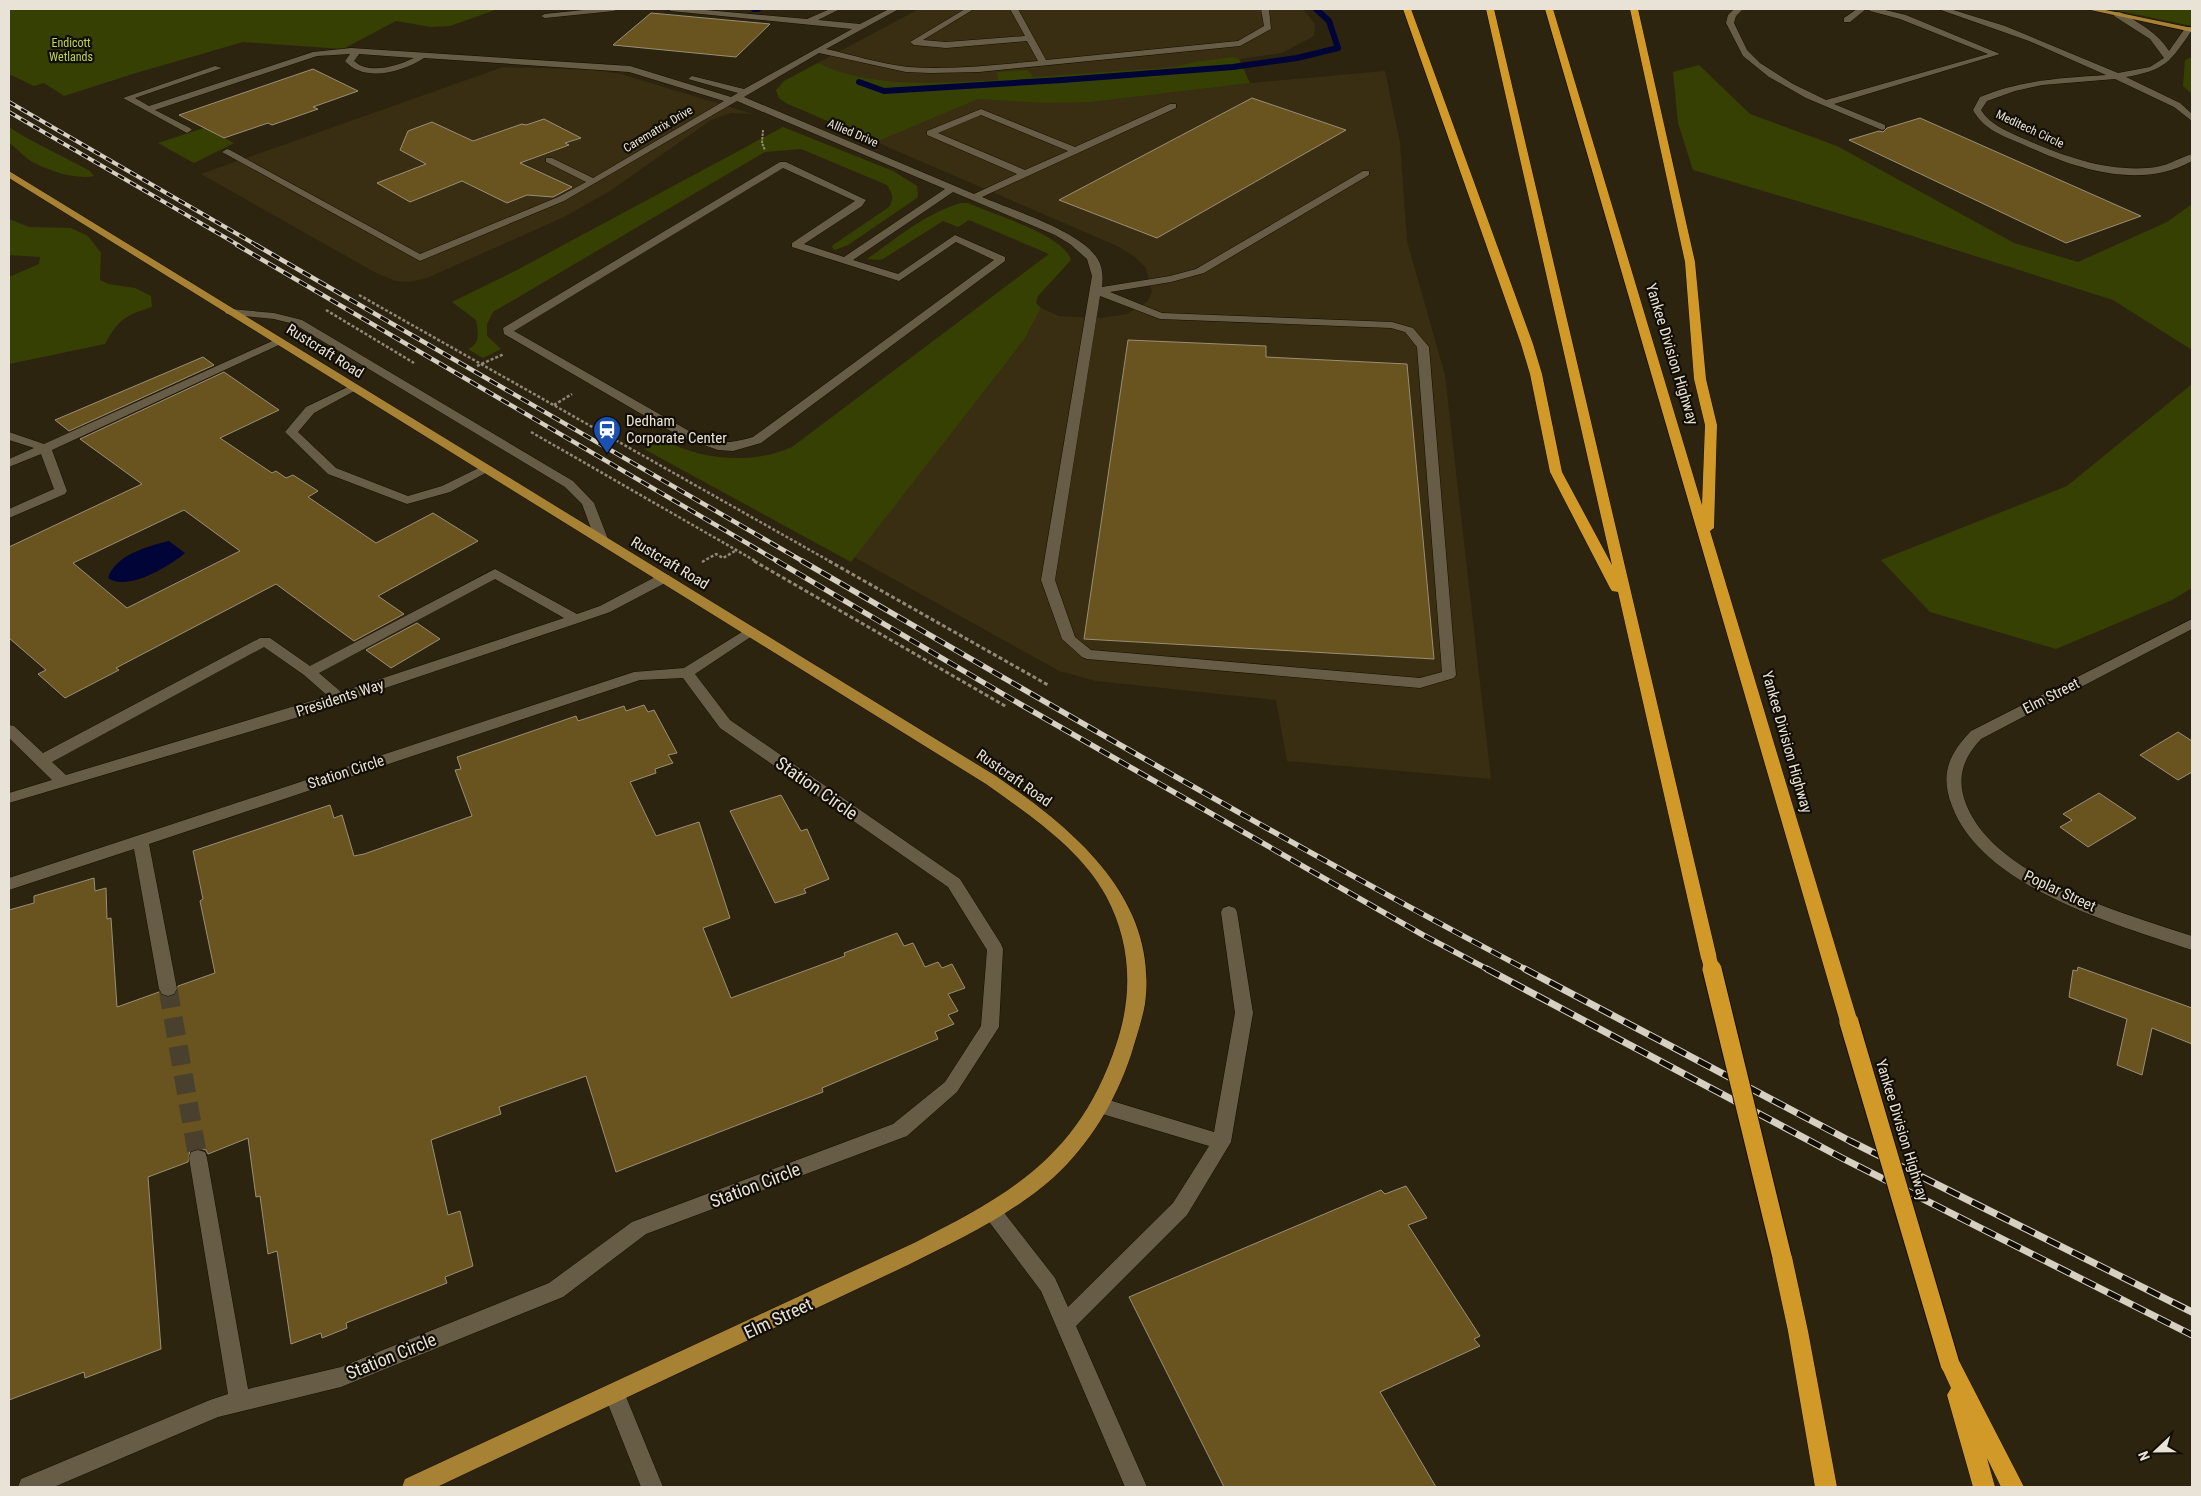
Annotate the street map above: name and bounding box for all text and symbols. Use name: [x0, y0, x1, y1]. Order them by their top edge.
park label: Endicott Wetlands: [49, 36, 93, 64]
street label: Carematrix Drive: [621, 103, 696, 155]
street label: Meditech Circle: [1994, 107, 2067, 151]
street label: Allied Drive: [826, 116, 881, 150]
street label: Yankee Division Highway: [1642, 281, 1702, 427]
street label: Rustcraft Road: [283, 320, 367, 382]
place label: Dedham Corporate Center: [626, 412, 727, 447]
station icon: Dedham Corporate Center: [592, 415, 622, 454]
street label: Rustcraft Road: [628, 533, 712, 593]
street label: Yankee Division Highway: [1758, 669, 1816, 815]
street label: Elm Street: [2020, 674, 2082, 718]
street label: Presidents Way: [294, 675, 386, 721]
street label: Rustcraft Road: [973, 745, 1055, 811]
street label: Station Circle: [306, 751, 386, 793]
street label: Station Circle: [772, 752, 862, 824]
street label: Poplar Street: [2021, 867, 2099, 915]
street label: Yankee Division Highway: [1872, 1057, 1932, 1203]
street label: Station Circle: [707, 1158, 803, 1212]
street label: Elm Street: [741, 1293, 815, 1343]
street label: Station Circle: [343, 1328, 439, 1384]
north arrow: [2131, 1426, 2181, 1476]
text: N: [2135, 1449, 2153, 1463]

